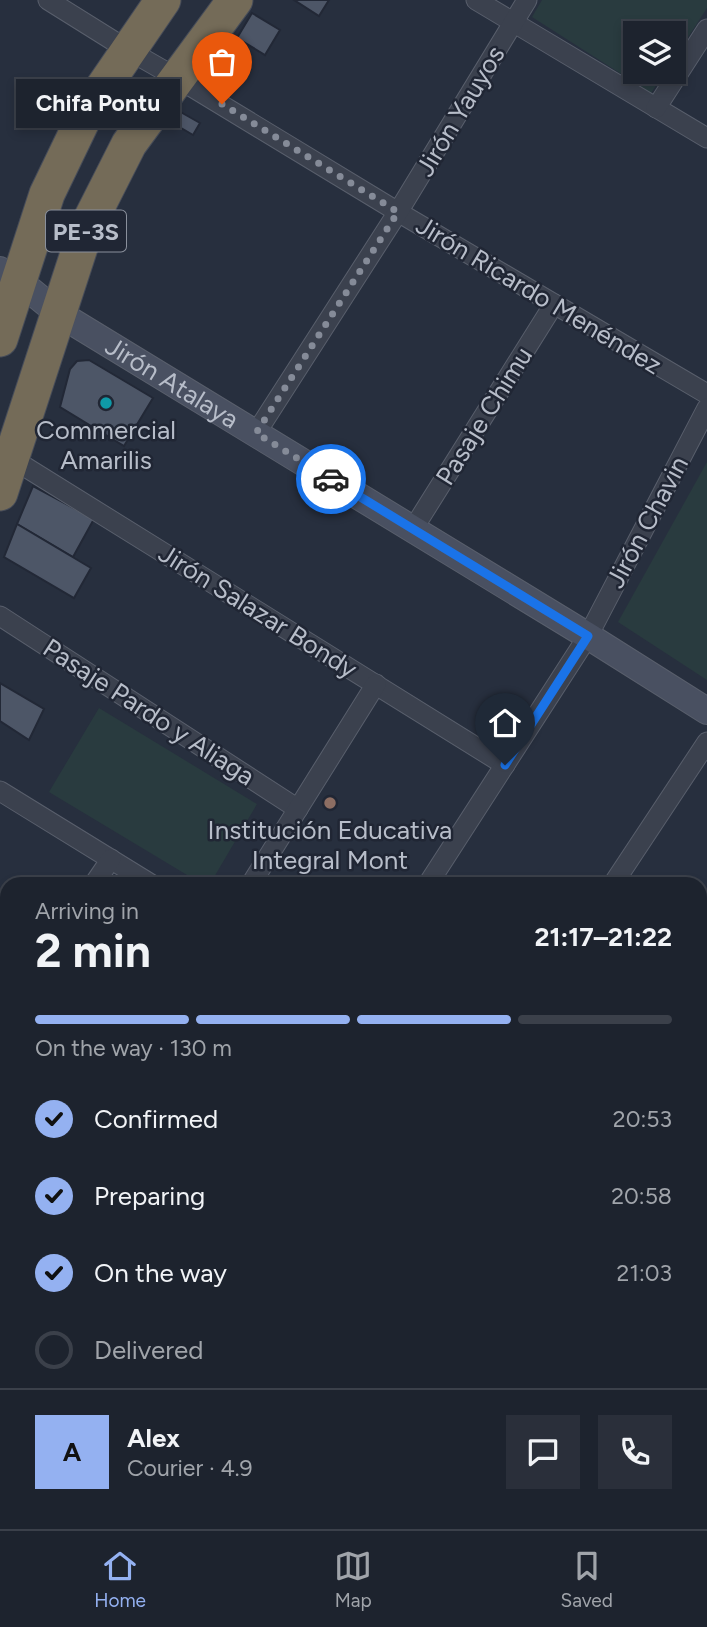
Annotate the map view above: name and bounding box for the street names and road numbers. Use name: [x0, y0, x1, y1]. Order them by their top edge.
street label: Jirón Yauyos: [409, 40, 511, 182]
street label: Jirón Ricardo Menéndez: [410, 209, 668, 381]
road number: PE-3S: [46, 210, 126, 252]
street label: Jirón Atalaya: [100, 330, 245, 435]
street label: Pasaje Chimu: [429, 341, 539, 491]
street label: Jirón Chavin: [599, 451, 695, 593]
street label: Jirón Salazar Bondy: [153, 537, 363, 685]
street label: Pasaje Pardo y Aliaga: [37, 632, 261, 792]

